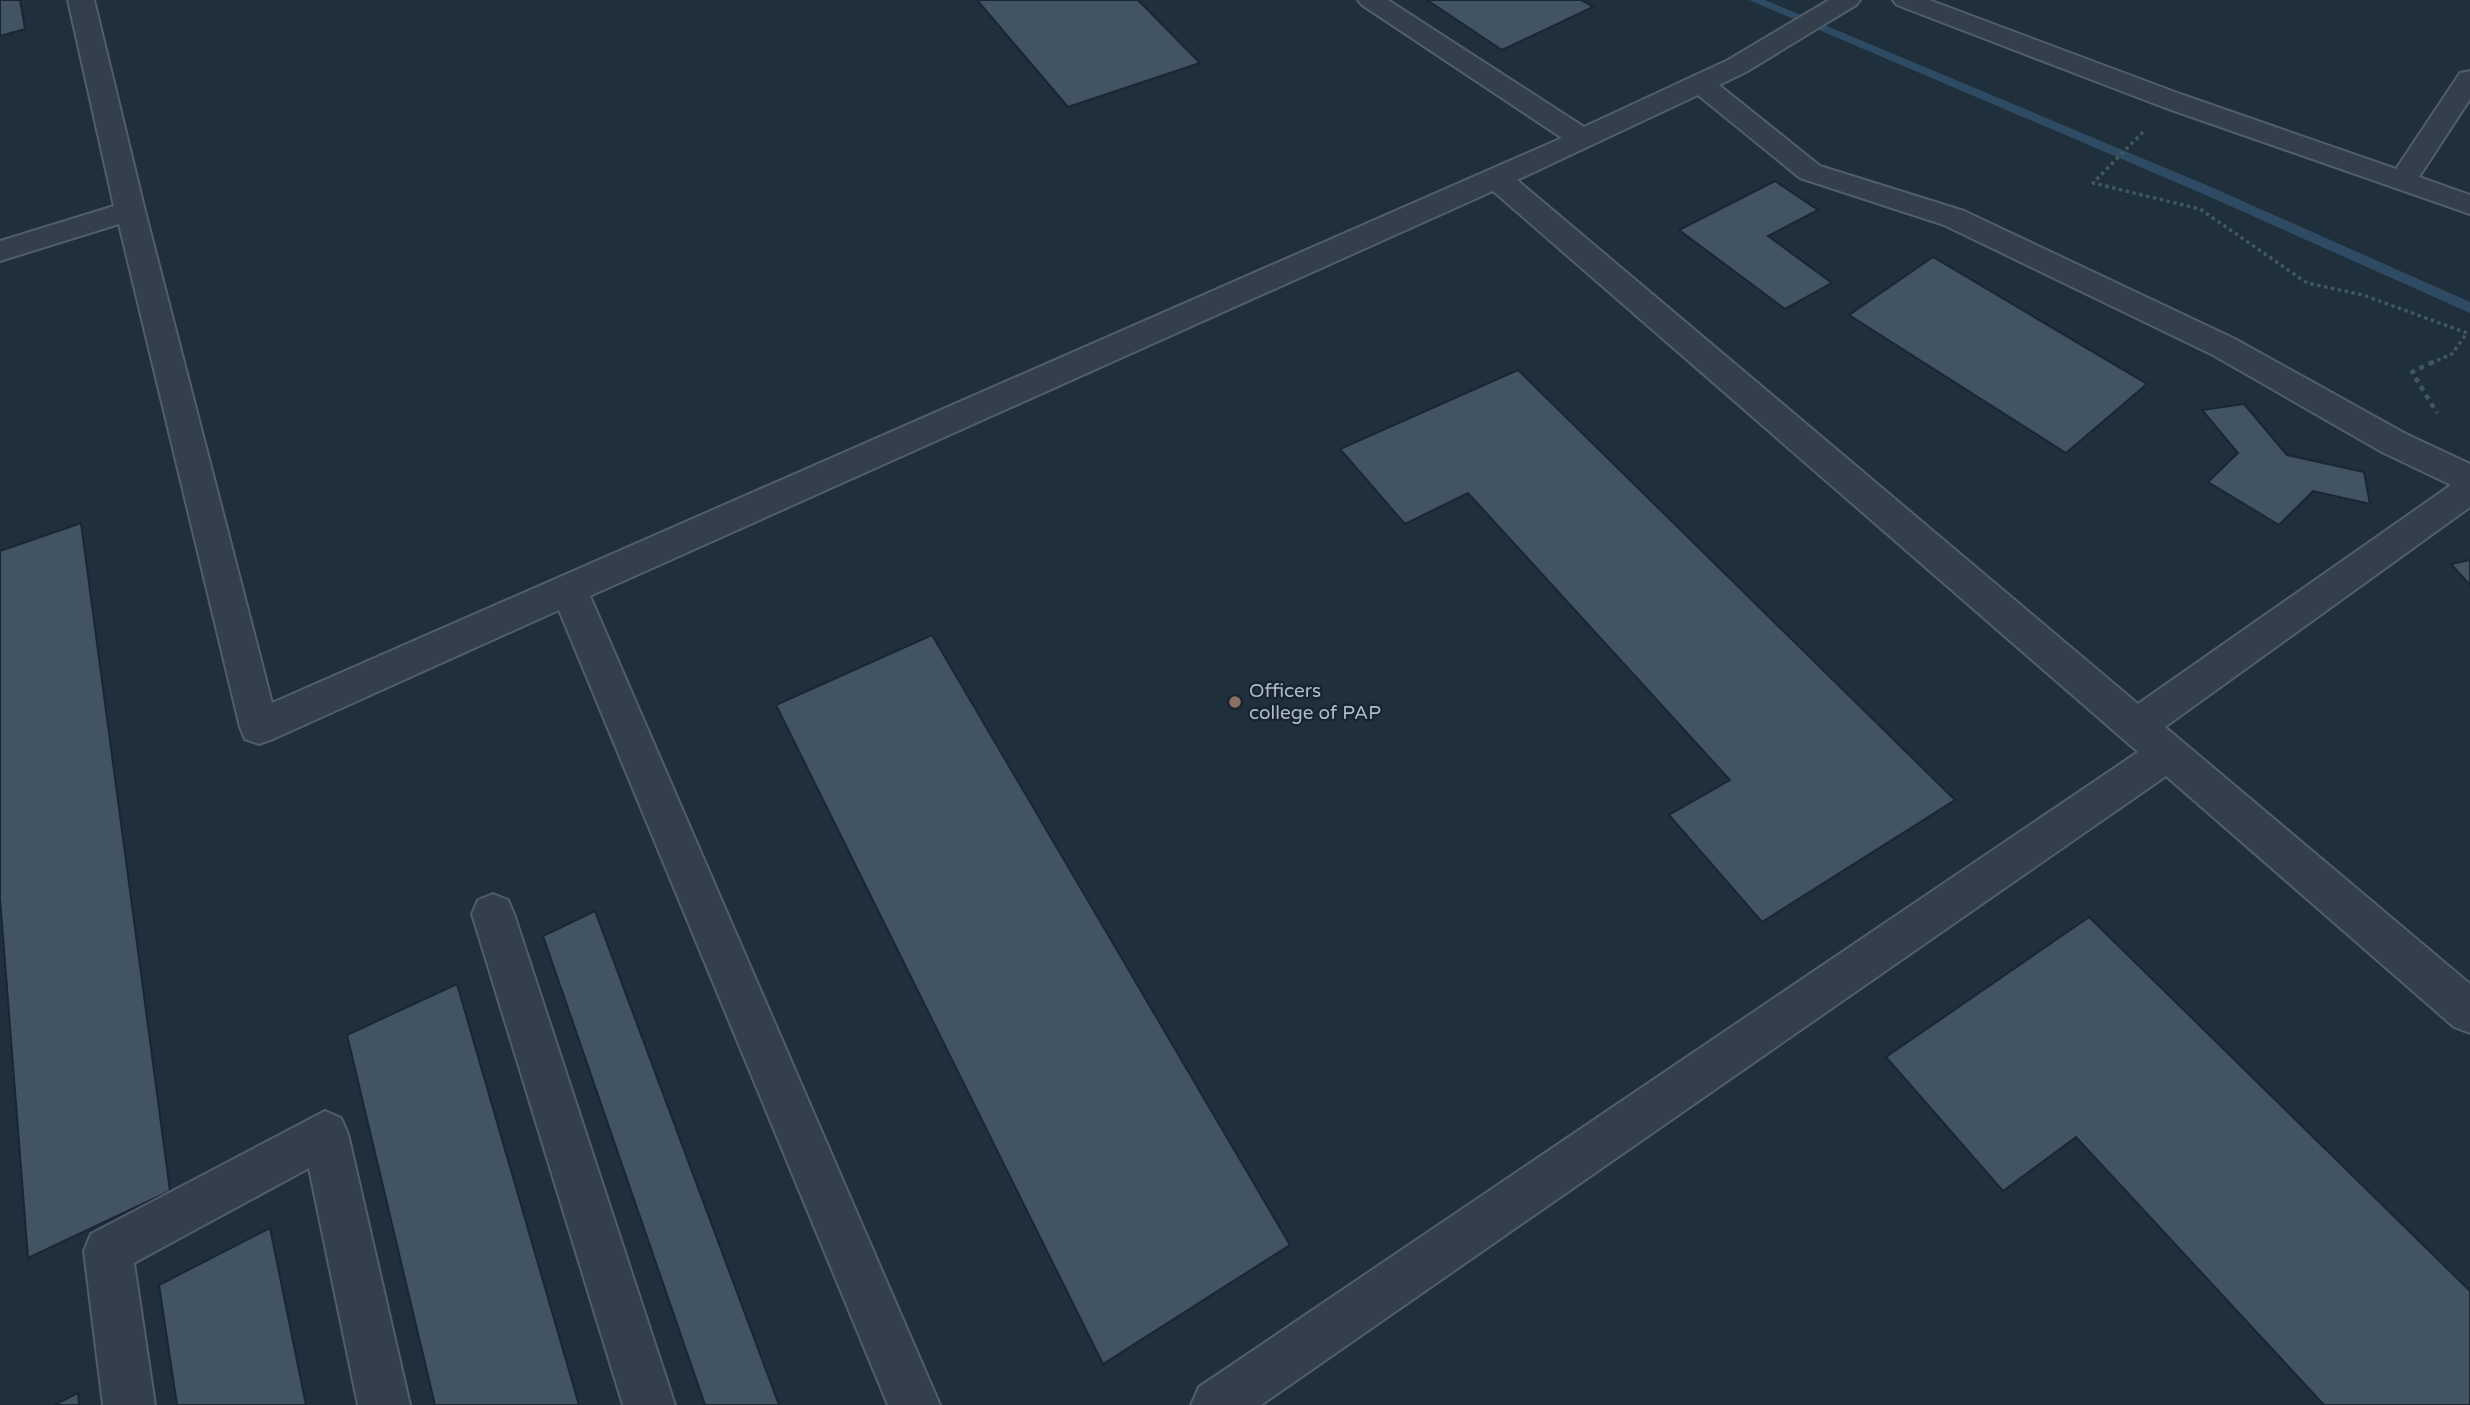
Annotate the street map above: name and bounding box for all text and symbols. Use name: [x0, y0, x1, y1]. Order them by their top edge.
place label: Officers college of PAP: [1249, 680, 1381, 724]
marker: Officers college of PAP: [1227, 694, 1243, 710]

